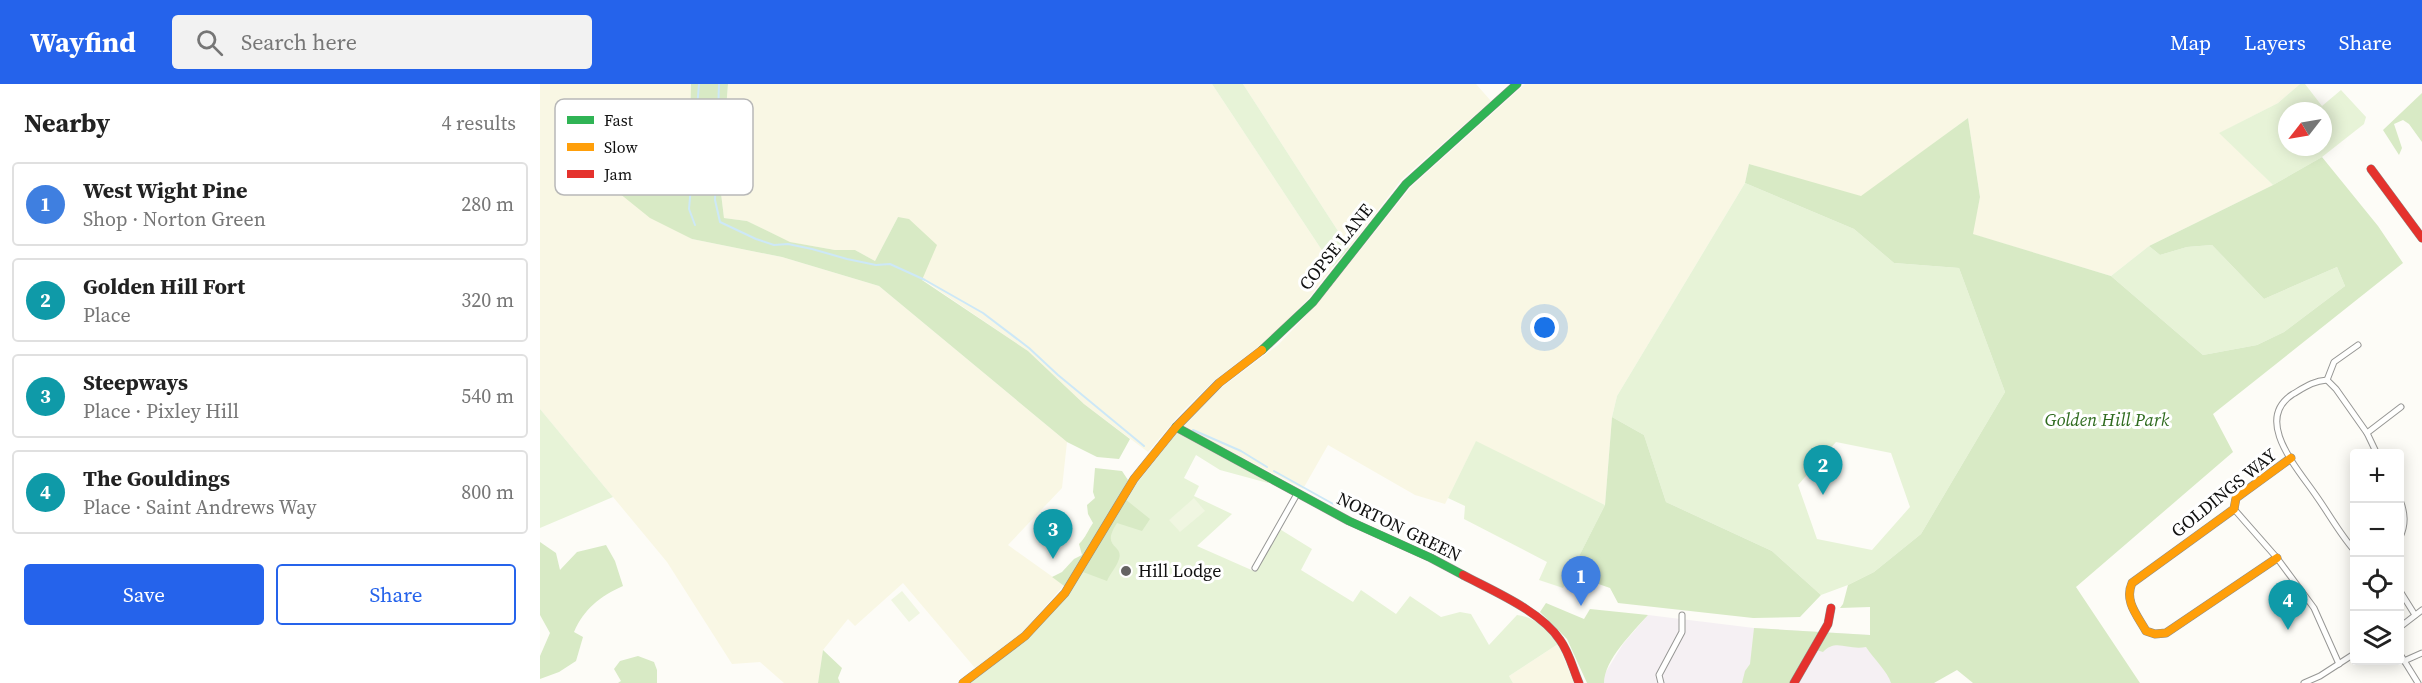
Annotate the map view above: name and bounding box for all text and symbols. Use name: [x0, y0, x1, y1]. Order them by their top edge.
search box: [172, 15, 592, 69]
text: Wayfind: [30, 23, 136, 61]
icon: search: [193, 26, 226, 59]
text: Search here: [241, 27, 357, 57]
text: Map: [2170, 28, 2211, 57]
text: Layers: [2244, 28, 2306, 57]
text: Share: [2339, 28, 2392, 57]
legend: [555, 99, 753, 195]
north arrow: [2278, 102, 2332, 156]
text: Nearby: [24, 105, 110, 141]
text: 4 results: [441, 109, 516, 137]
text: Fast: [604, 109, 634, 131]
text: Slow: [604, 136, 639, 158]
text: Jam: [603, 163, 632, 185]
text: West Wight Pine: [83, 175, 247, 205]
text: 1: [40, 190, 51, 218]
text: 280 m: [461, 190, 514, 218]
street label: COPSE LANE: [1293, 198, 1378, 295]
text: Shop · Norton Green: [83, 205, 266, 233]
text: Golden Hill Fort: [83, 271, 245, 301]
text: 2: [40, 286, 51, 314]
text: 320 m: [461, 286, 514, 314]
text: Place: [83, 301, 131, 329]
your location: [1530, 313, 1559, 342]
text: Steepways: [83, 367, 188, 397]
text: 3: [40, 382, 51, 410]
text: 540 m: [461, 382, 514, 410]
text: Place · Pixley Hill: [83, 397, 239, 425]
park label: Golden Hill Park: [2045, 407, 2170, 432]
street label: GOLDINGS WAY: [2166, 442, 2282, 543]
pin: 2: [1804, 446, 1842, 495]
map controls: [2350, 449, 2404, 665]
button: +: [2350, 449, 2404, 503]
text: The Gouldings: [83, 463, 230, 493]
text: 4: [40, 478, 51, 506]
text: 800 m: [461, 478, 514, 506]
street label: NORTON GREEN: [1333, 486, 1466, 567]
text: Place · Saint Andrews Way: [83, 493, 316, 521]
button: −: [2350, 503, 2404, 557]
pin: 3: [1034, 510, 1072, 559]
pin: 1: [1562, 556, 1600, 606]
button: locate: [2350, 557, 2404, 611]
place label: Hill Lodge: [1138, 558, 1221, 583]
button: Save: [24, 564, 264, 625]
button: Share: [276, 564, 516, 625]
marker: Hill Lodge: [1119, 564, 1133, 578]
pin: 4: [2268, 580, 2308, 630]
button: layers: [2350, 611, 2404, 665]

